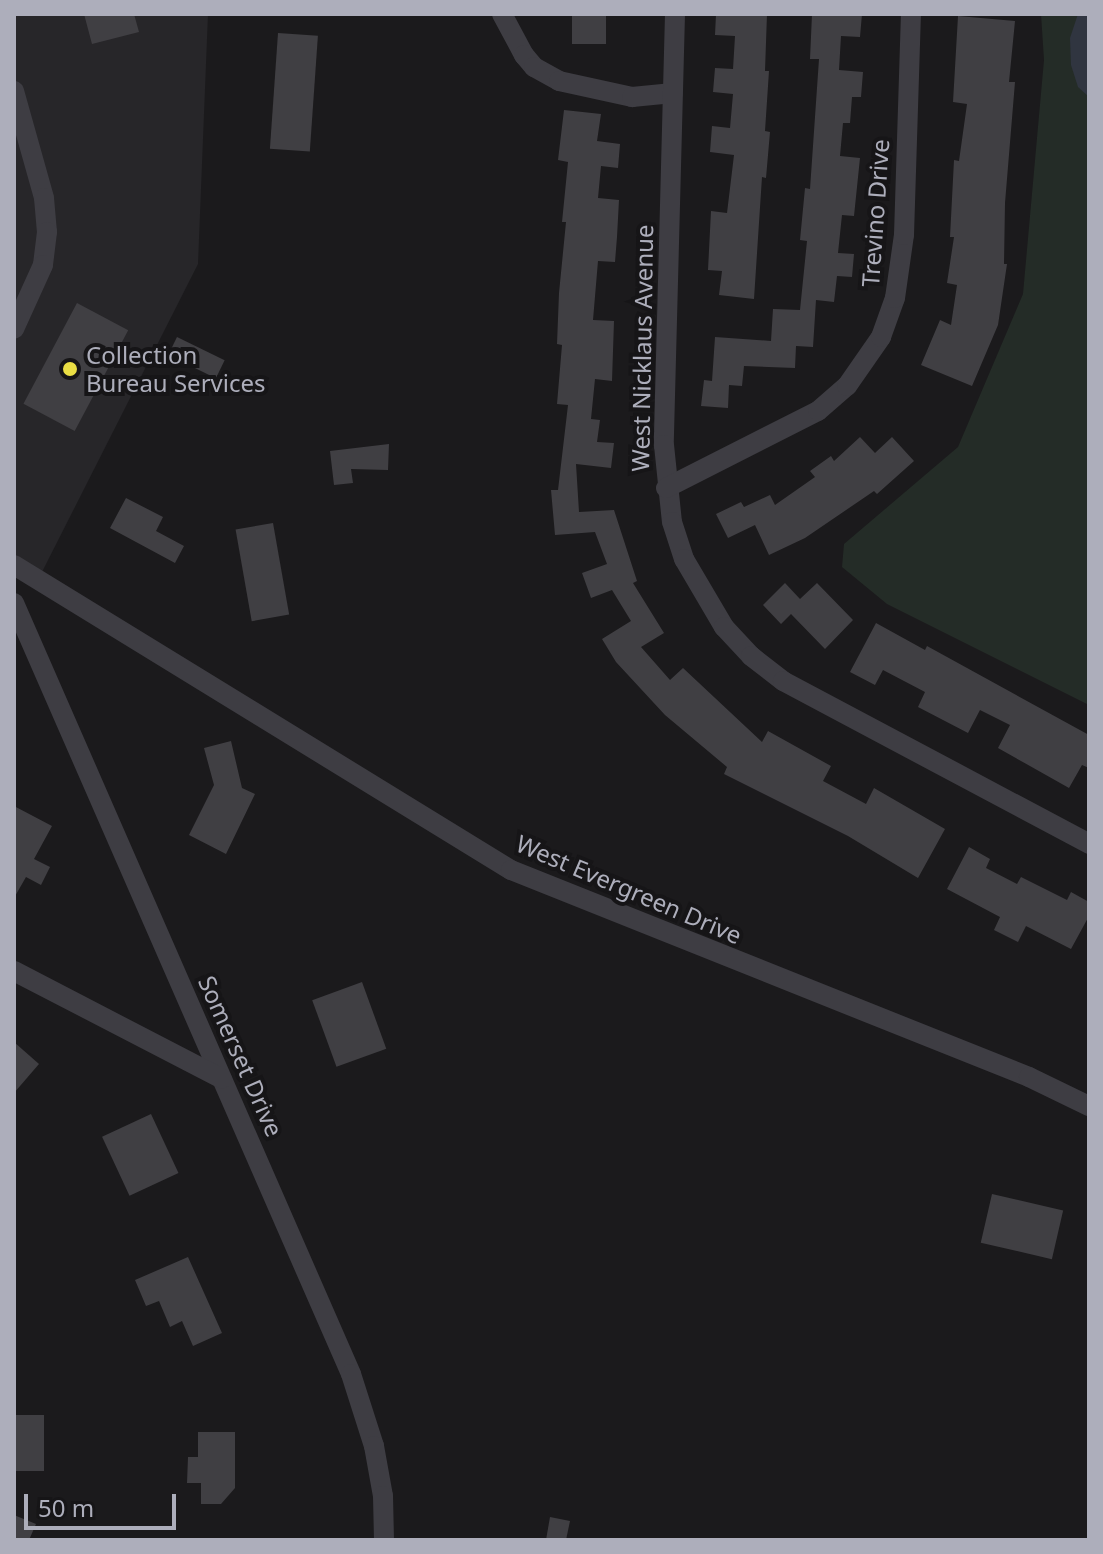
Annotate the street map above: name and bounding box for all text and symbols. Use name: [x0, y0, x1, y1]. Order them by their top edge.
street label: Trevino Drive: [855, 138, 895, 288]
street label: West Nicklaus Avenue: [625, 224, 659, 472]
place label: Collection Bureau Services: [86, 341, 265, 397]
marker: Collection Bureau Services: [61, 360, 79, 378]
street label: West Evergreen Drive: [512, 828, 746, 950]
street label: Somerset Drive: [193, 971, 289, 1141]
scale bar: [28, 1478, 180, 1528]
text: 50 m: [38, 1491, 94, 1524]

